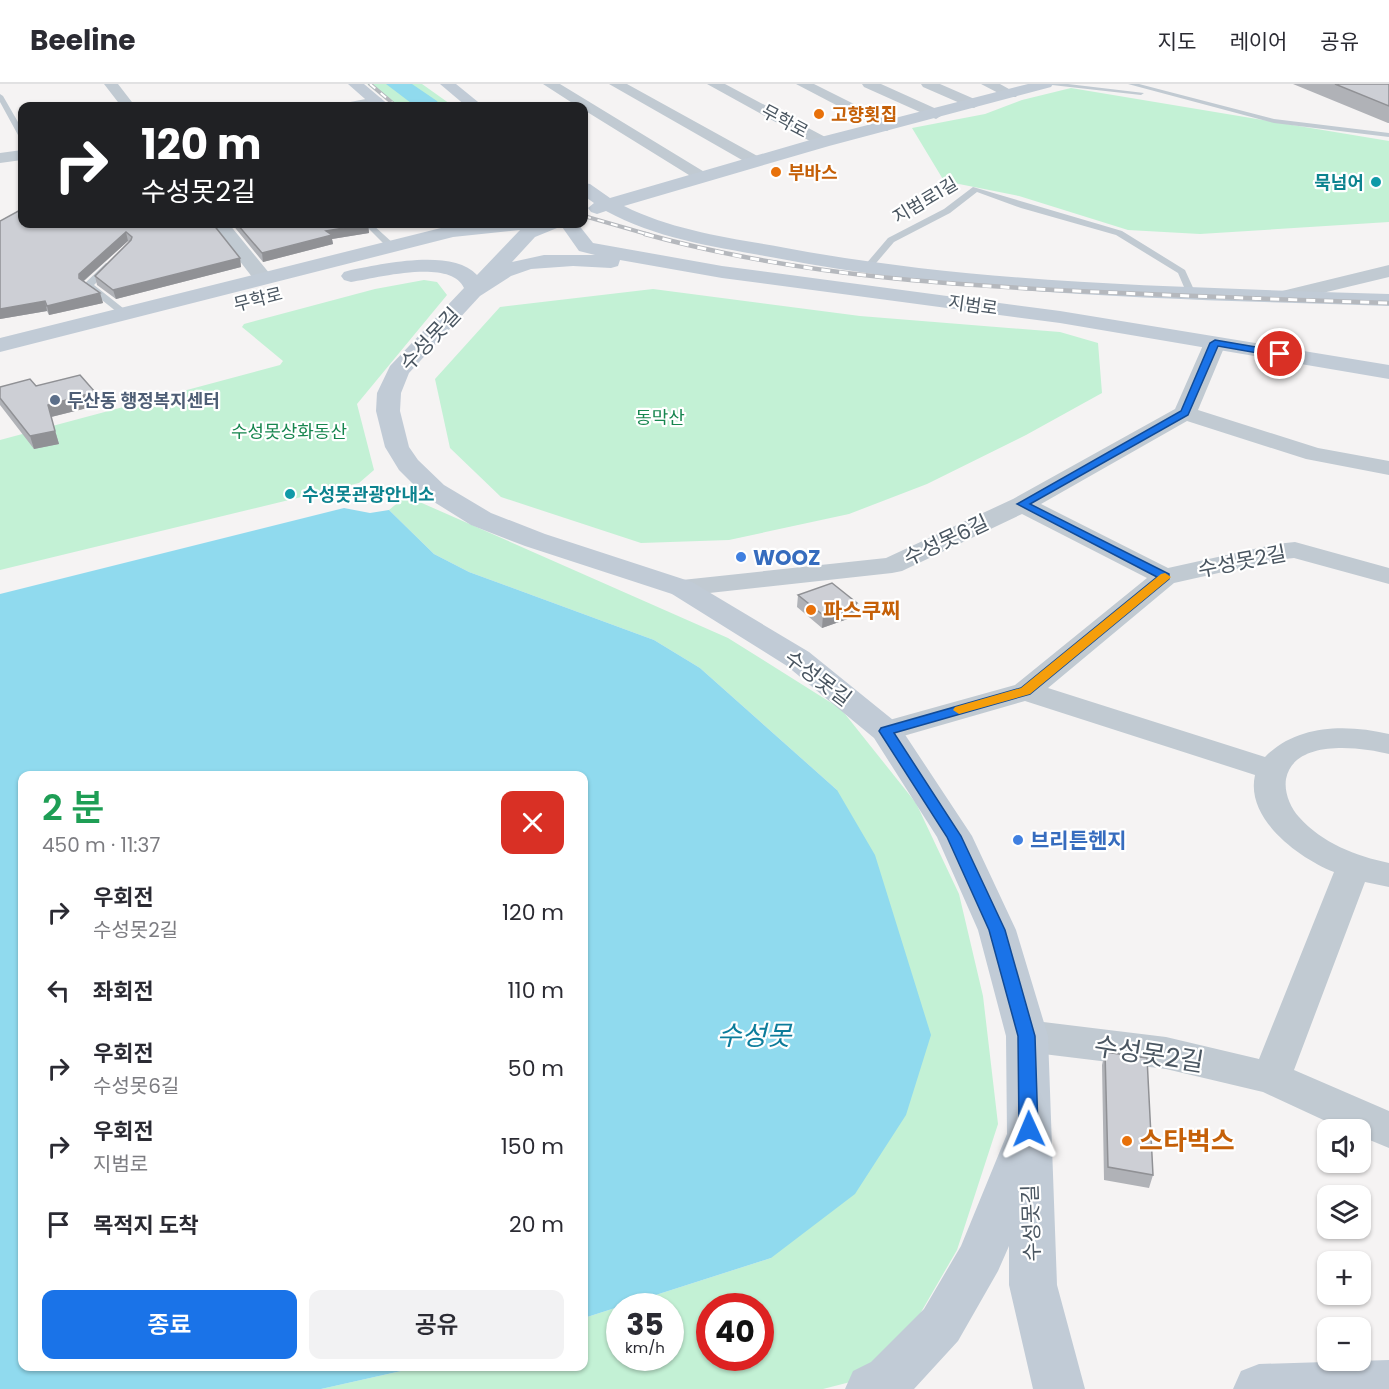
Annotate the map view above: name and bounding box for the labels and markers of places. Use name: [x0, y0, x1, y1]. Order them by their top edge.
place label: 고향횟집: [831, 102, 897, 127]
marker: 고향횟집: [812, 107, 826, 121]
place label: 부바스: [788, 160, 838, 185]
marker: 부바스: [769, 165, 783, 179]
place label: 묵넘어: [1314, 170, 1364, 195]
marker: 묵넘어: [1369, 175, 1383, 189]
pin: [1254, 328, 1305, 379]
place label: 두산동 행정복지센터: [67, 388, 220, 413]
marker: 두산동 행정복지센터: [48, 393, 62, 407]
place label: 수성못관광안내소: [302, 482, 434, 507]
marker: 수성못관광안내소: [283, 487, 297, 501]
place label: WOOZ: [753, 543, 821, 572]
marker: WOOZ: [734, 550, 748, 564]
place label: 파스쿠찌: [823, 596, 900, 625]
marker: 파스쿠찌: [804, 603, 818, 617]
place label: 브리튼헨지: [1030, 826, 1127, 855]
marker: 브리튼헨지: [1011, 833, 1025, 847]
place label: 스타벅스: [1139, 1123, 1235, 1159]
marker: 스타벅스: [1120, 1134, 1134, 1148]

